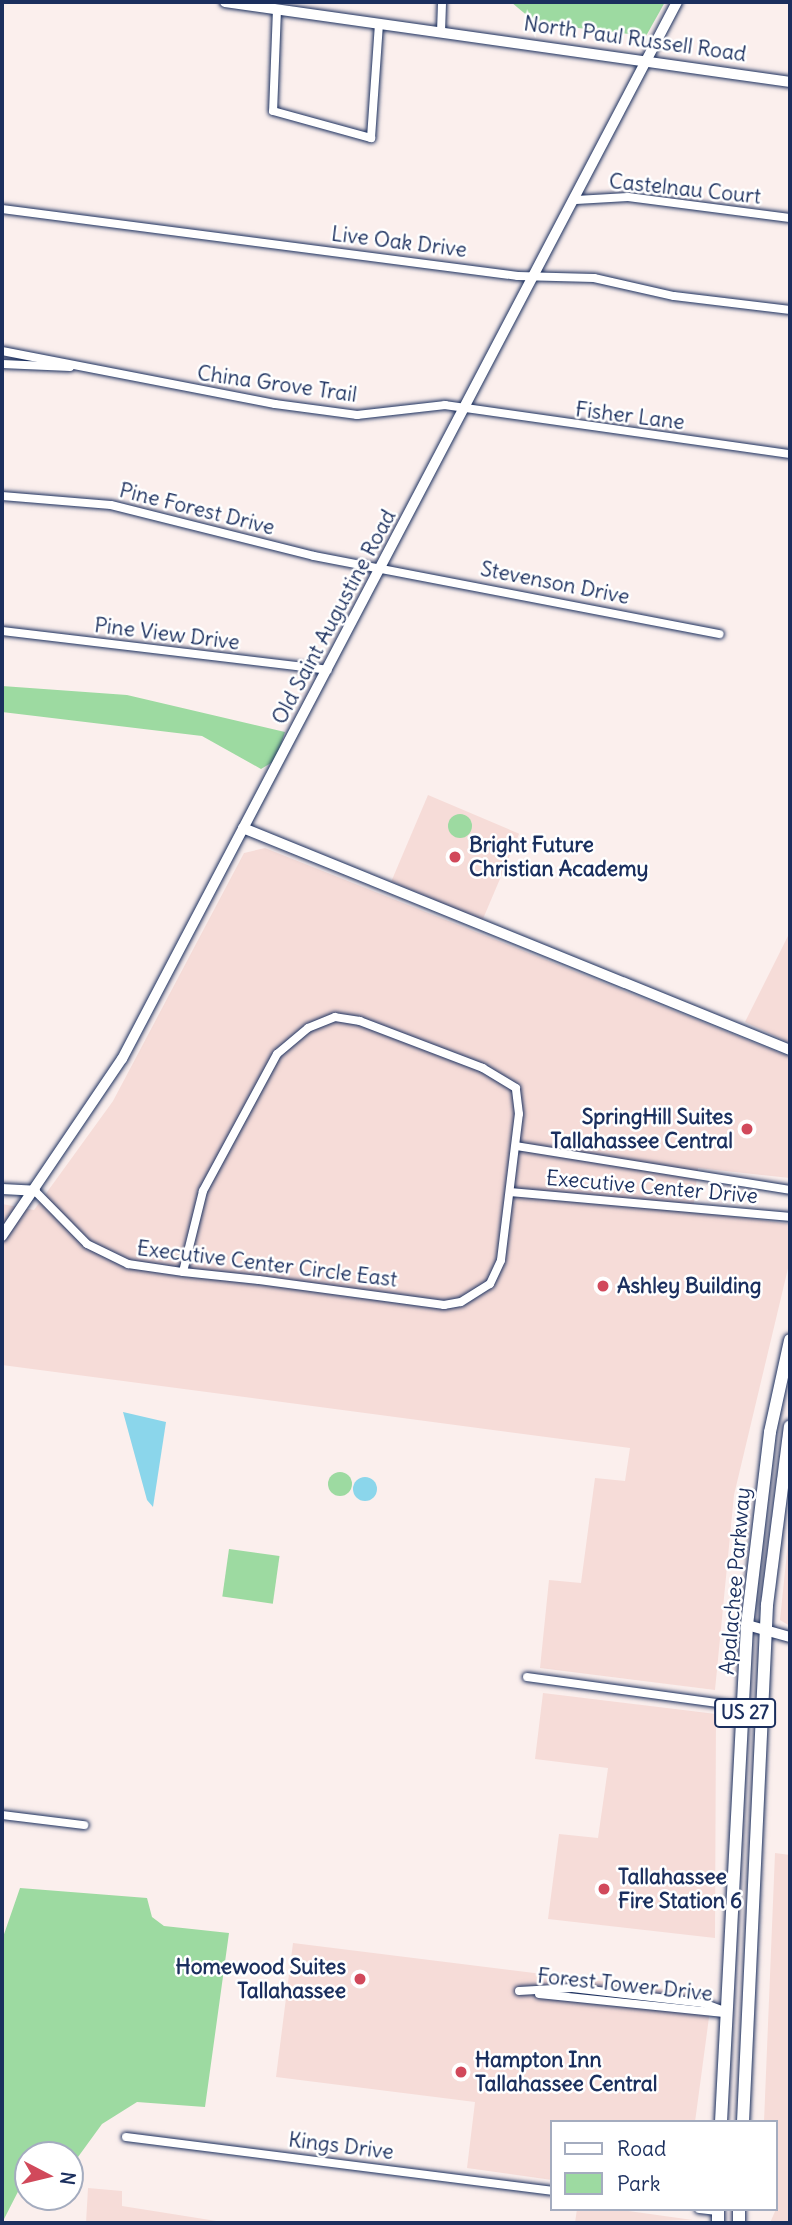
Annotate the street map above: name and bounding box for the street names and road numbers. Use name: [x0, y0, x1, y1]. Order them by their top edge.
street label: North Paul Russell Road: [522, 11, 748, 67]
street label: Castelnau Court: [608, 168, 762, 210]
street label: Live Oak Drive: [330, 221, 468, 263]
street label: China Grove Trail: [196, 360, 358, 408]
street label: Fisher Lane: [574, 397, 686, 435]
street label: Pine Forest Drive: [117, 478, 277, 540]
street label: Old Saint Augustine Road: [267, 505, 401, 729]
street label: Stevenson Drive: [478, 556, 632, 610]
street label: Pine View Drive: [93, 613, 241, 655]
street label: Executive Center Drive: [545, 1165, 759, 1209]
street label: Executive Center Circle East: [135, 1236, 399, 1292]
street label: Apalachee Parkway: [714, 1486, 756, 1676]
road number: US 27: [714, 1698, 776, 1728]
street label: Forest Tower Drive: [536, 1963, 714, 2007]
street label: Kings Drive: [287, 2127, 395, 2165]

